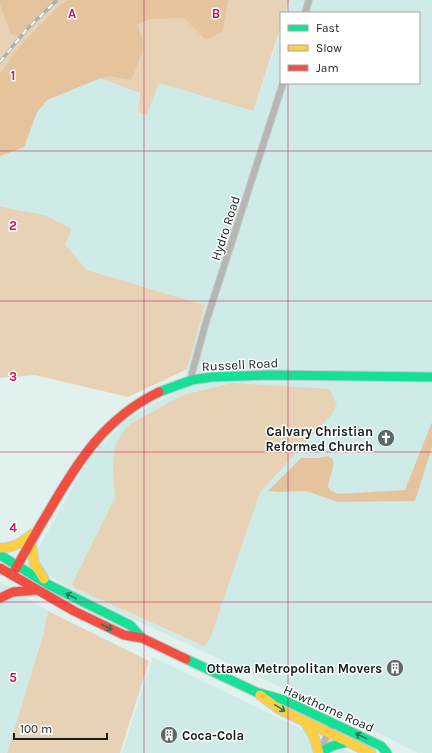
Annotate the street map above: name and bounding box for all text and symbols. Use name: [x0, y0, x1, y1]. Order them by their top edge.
text: A: [68, 6, 76, 21]
text: B: [212, 6, 220, 21]
legend: [280, 12, 420, 84]
text: Fast: [316, 21, 340, 35]
text: Slow: [316, 41, 342, 55]
text: Jam: [316, 61, 339, 75]
text: 1: [11, 68, 15, 83]
street label: Hydro Road: [208, 194, 243, 262]
text: 2: [9, 218, 17, 233]
street label: Russell Road: [201, 355, 279, 374]
text: 3: [9, 369, 17, 384]
place label: Calvary Christian Reformed Church: [265, 424, 373, 454]
church icon: Calvary Christian Reformed Church: [376, 428, 396, 448]
text: 4: [9, 520, 17, 535]
one-way arrow: [65, 591, 77, 599]
one-way arrow: [101, 624, 113, 631]
building icon: Ottawa Metropolitan Movers: [385, 658, 405, 678]
place label: Ottawa Metropolitan Movers: [207, 661, 382, 676]
text: 5: [9, 670, 17, 685]
street label: Hawthorne Road: [281, 682, 376, 735]
one-way arrow: [274, 705, 286, 713]
scale bar: [14, 715, 107, 741]
text: 100 m: [20, 722, 52, 736]
building icon: Coca-Cola: [159, 725, 179, 745]
place label: Coca-Cola: [182, 728, 244, 743]
one-way arrow: [356, 732, 368, 739]

